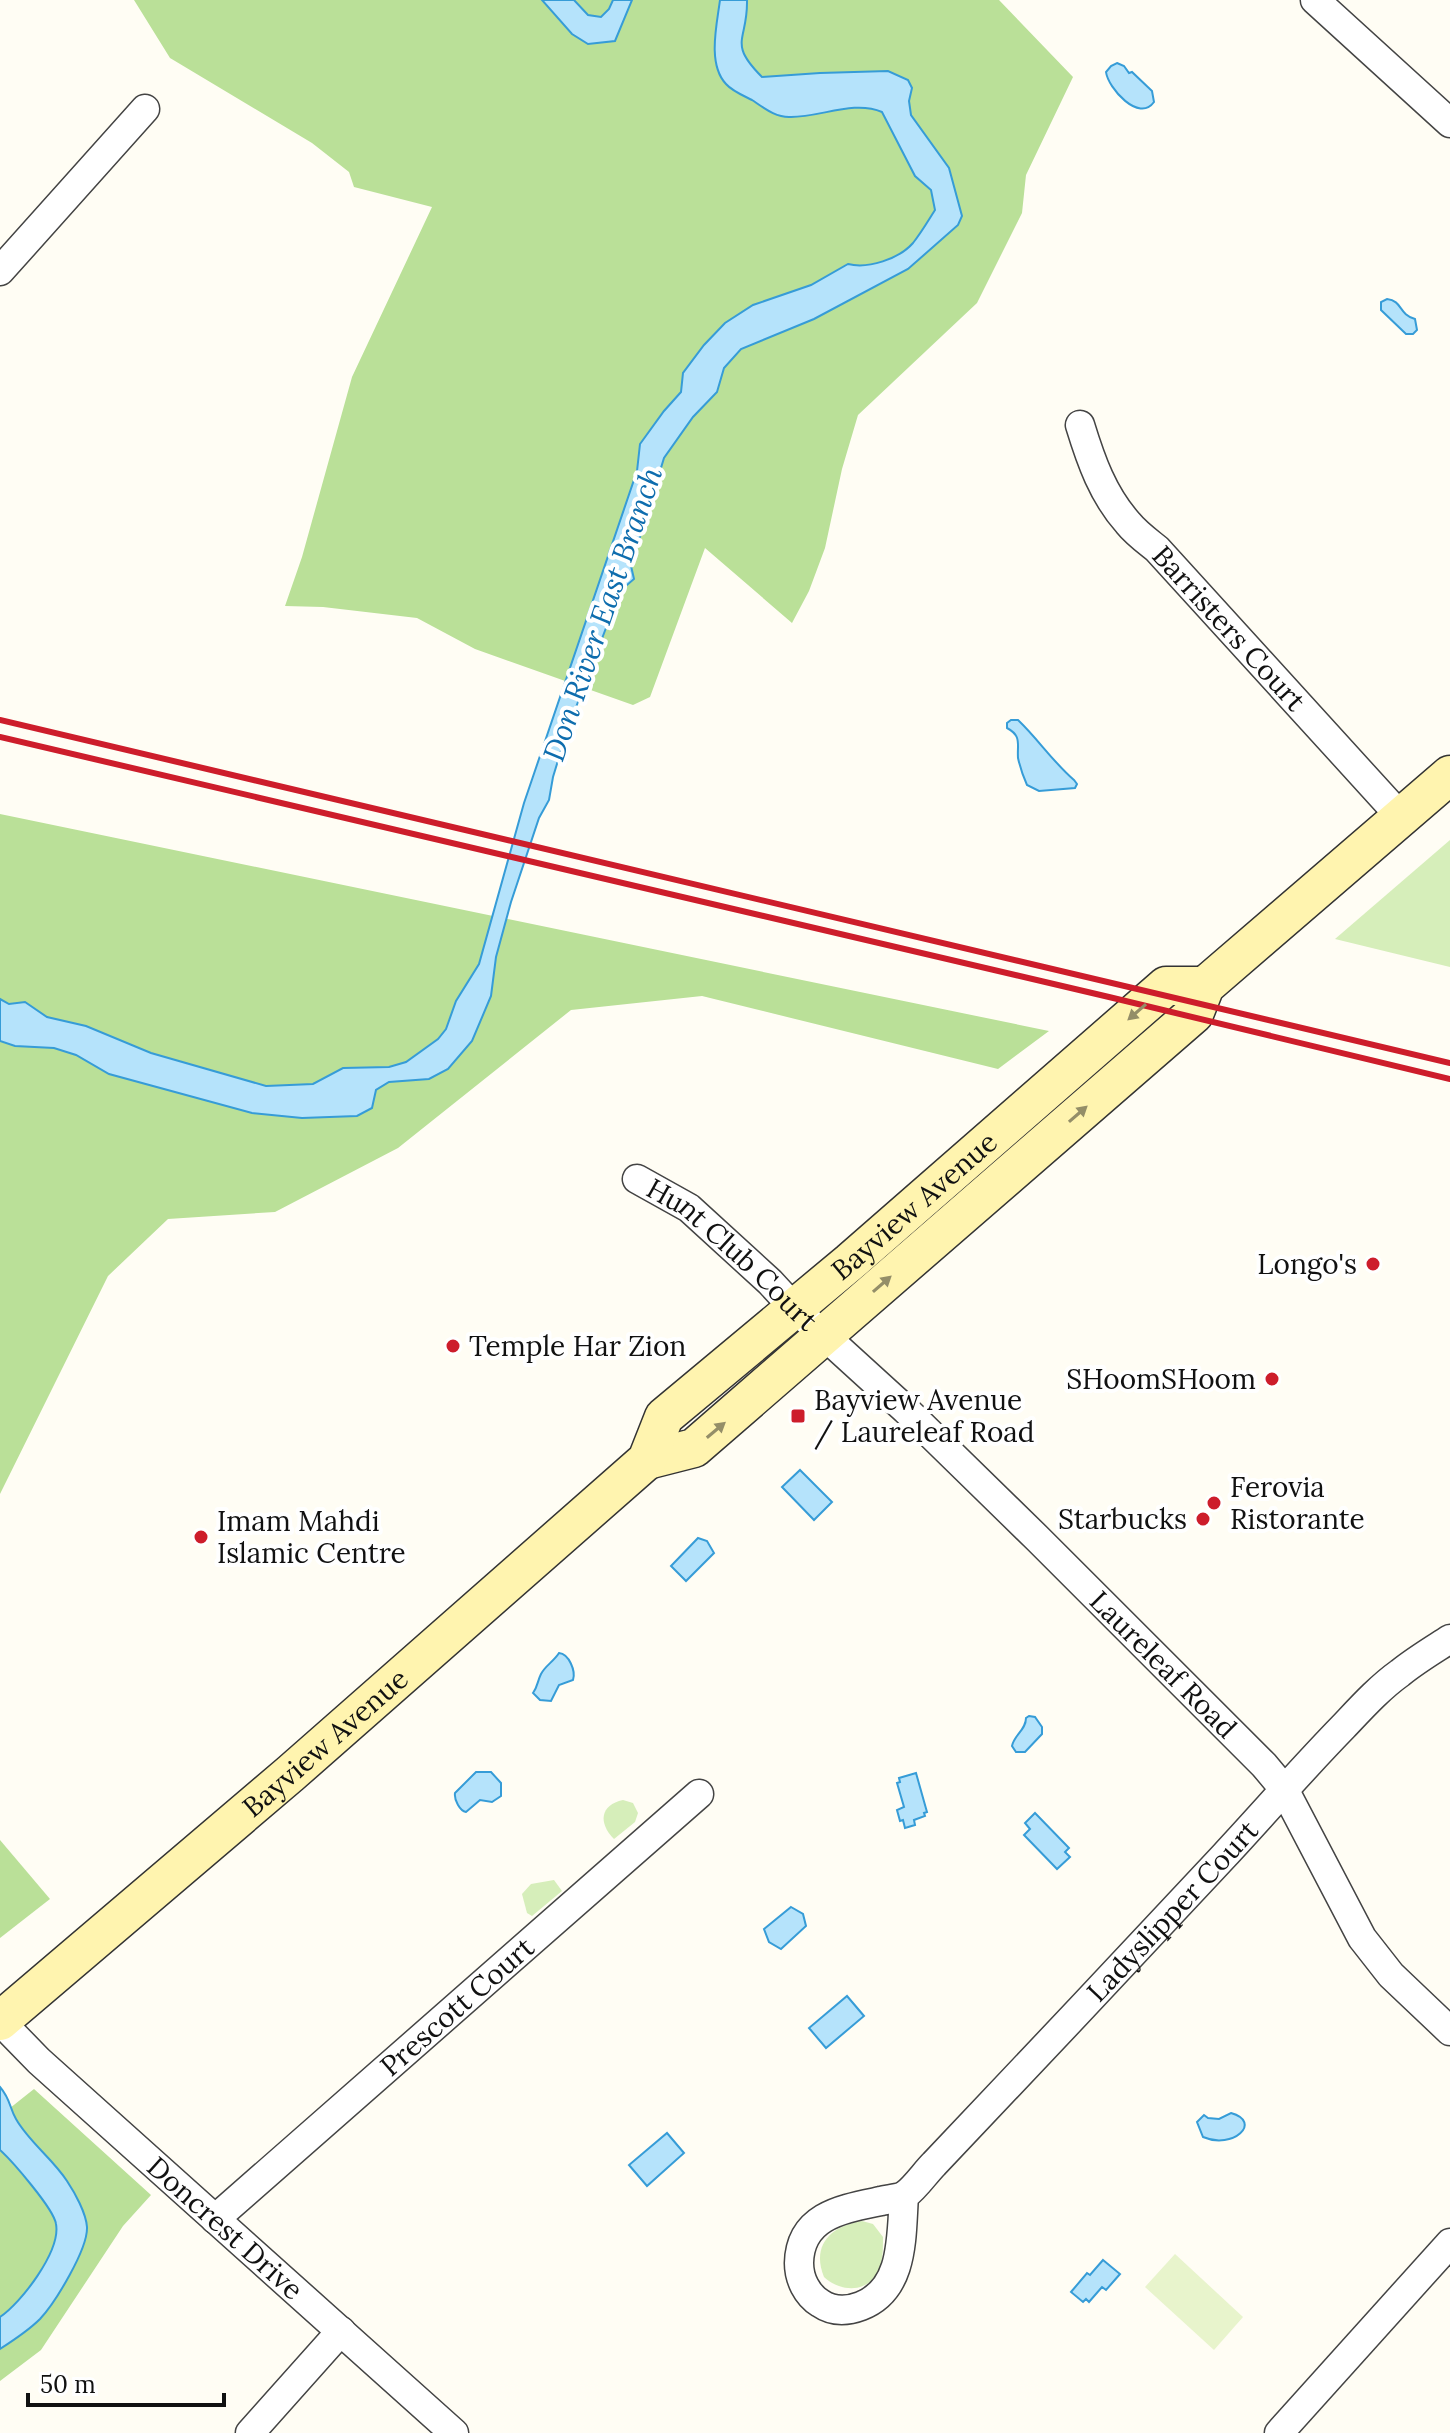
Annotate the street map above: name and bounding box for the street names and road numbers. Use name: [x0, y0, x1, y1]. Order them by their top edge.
street label: Barristers Court: [1145, 538, 1314, 718]
street label: Bayview Avenue: [824, 1124, 1005, 1288]
street label: Hunt Club Court: [640, 1170, 825, 1339]
street label: Laureleaf Road: [1082, 1583, 1245, 1746]
street label: Bayview Avenue: [235, 1661, 415, 1825]
street label: Ladyslipper Court: [1079, 1813, 1266, 2009]
street label: Prescott Court: [372, 1929, 542, 2084]
street label: Doncrest Drive: [140, 2149, 311, 2307]

